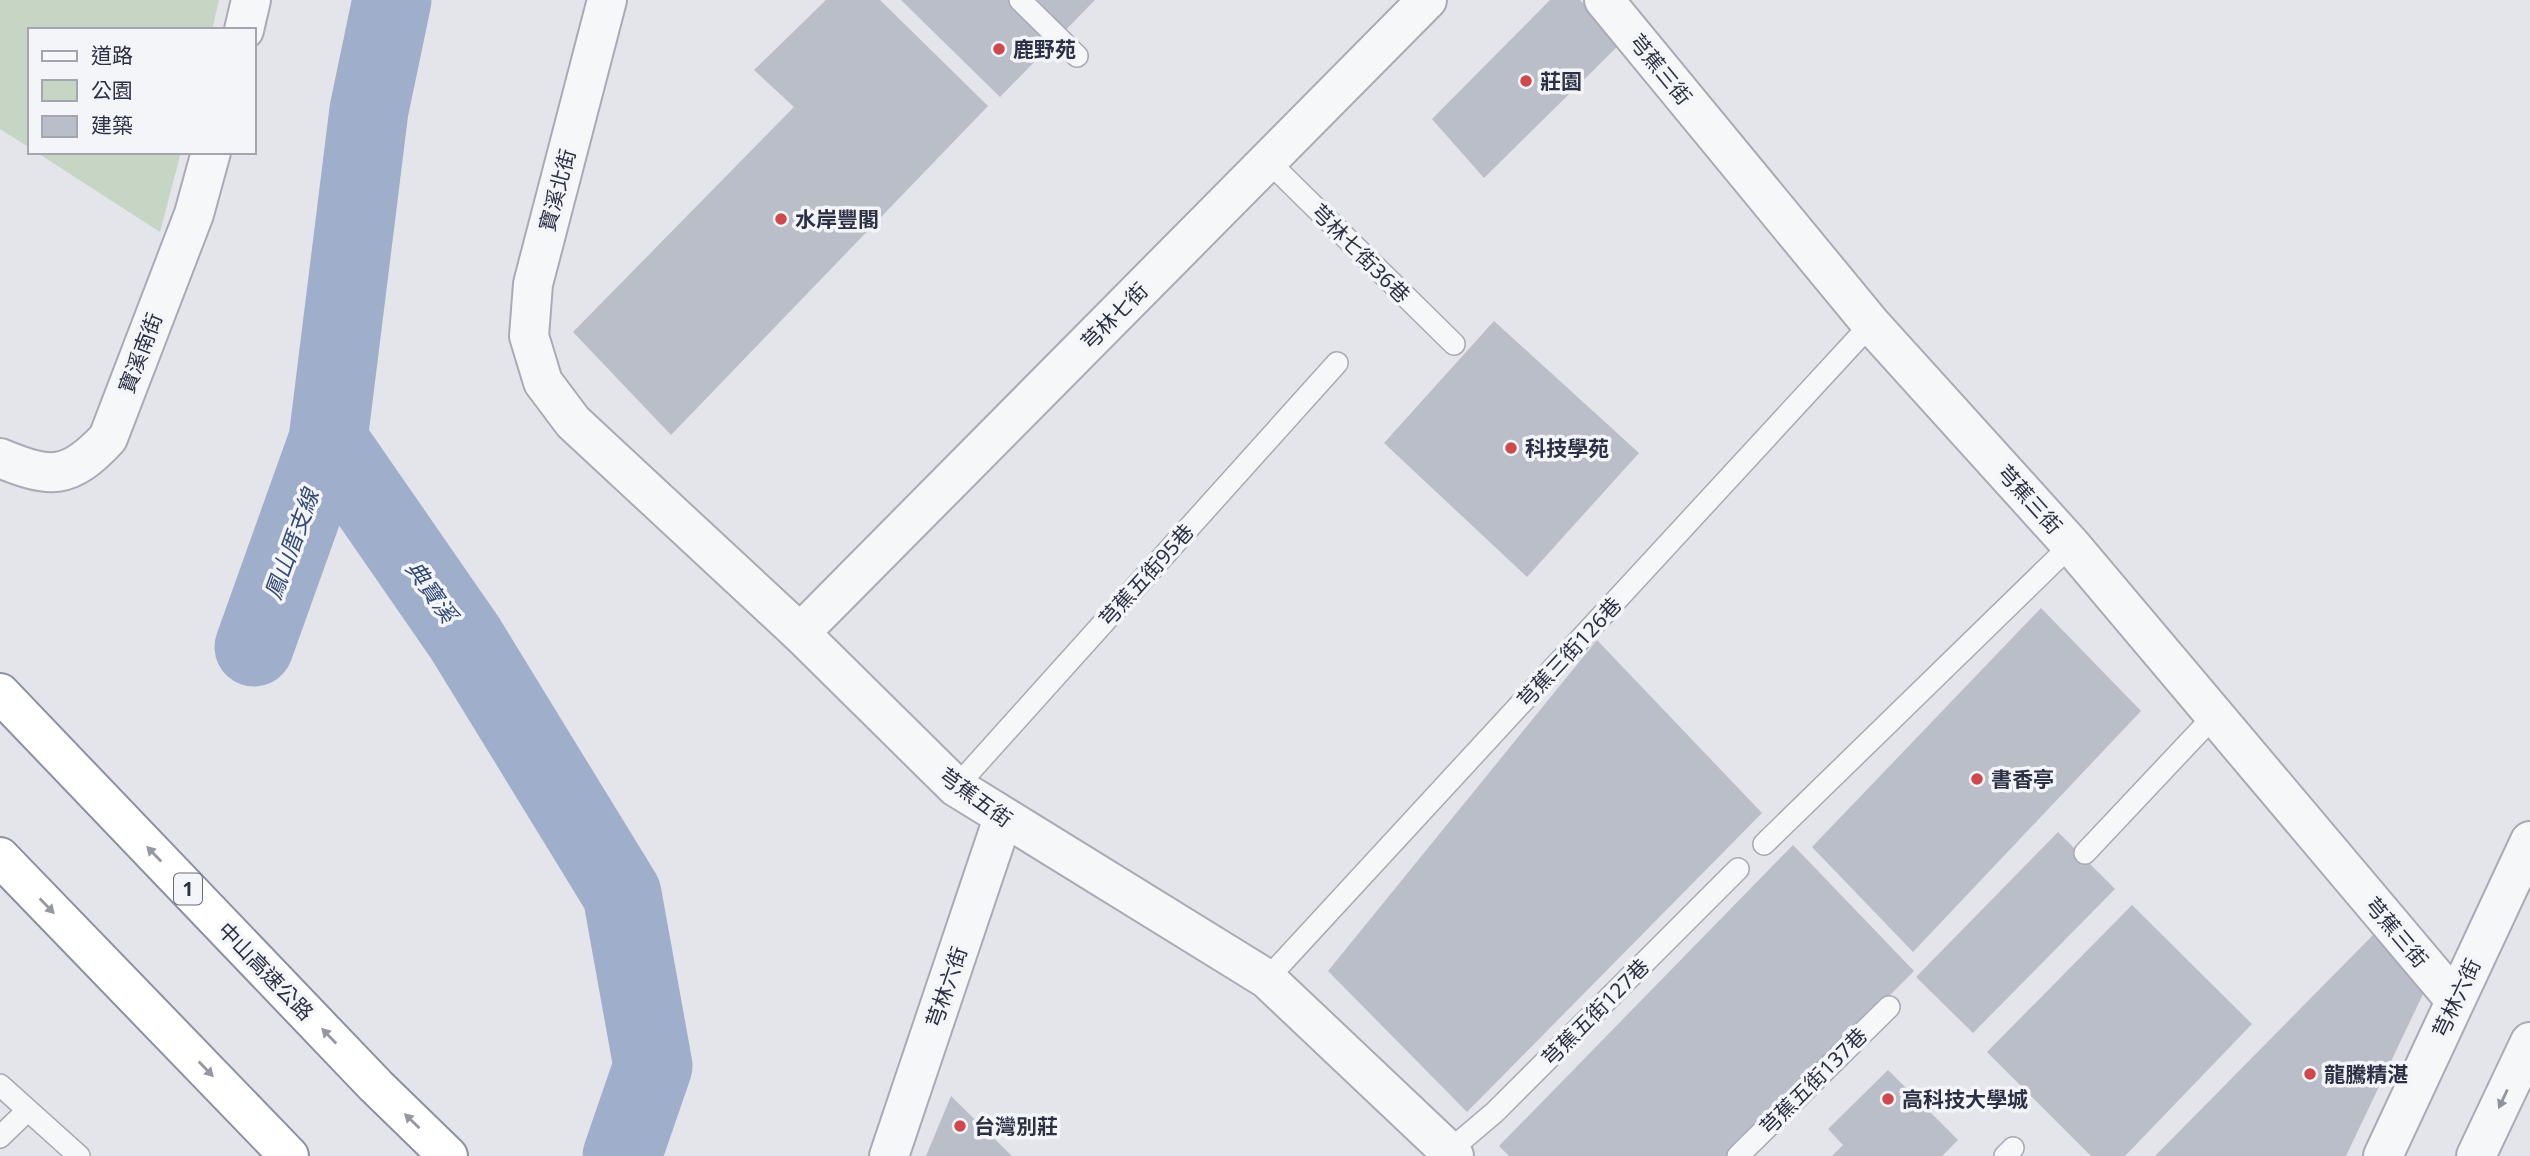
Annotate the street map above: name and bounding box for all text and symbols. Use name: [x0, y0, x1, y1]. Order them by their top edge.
legend: [28, 28, 256, 154]
street label: 芎蕉三街: [1624, 28, 1698, 110]
place label: 鹿野苑: [1013, 35, 1076, 63]
text: 道路: [91, 41, 133, 69]
marker: 鹿野苑: [991, 41, 1007, 57]
place label: 莊園: [1540, 67, 1582, 95]
marker: 莊園: [1518, 73, 1534, 89]
text: 公園: [91, 76, 133, 104]
text: 建築: [91, 111, 133, 139]
street label: 寶溪北街: [533, 146, 581, 234]
street label: 芎林七街36巷: [1305, 197, 1417, 309]
place label: 水岸豐閣: [795, 205, 879, 233]
marker: 水岸豐閣: [773, 211, 789, 227]
street label: 芎林七街: [1074, 276, 1154, 356]
street label: 寶溪南街: [112, 309, 168, 397]
place label: 科技學苑: [1525, 434, 1609, 462]
marker: 科技學苑: [1503, 440, 1519, 456]
street label: 芎蕉三街: [1991, 458, 2069, 540]
water label: 鳳山厝支線: [256, 482, 327, 604]
street label: 芎蕉五街95巷: [1092, 518, 1200, 632]
water label: 典寶溪: [399, 554, 467, 631]
street label: 芎蕉三街126巷: [1511, 591, 1627, 713]
street label: 芎蕉五街: [934, 761, 1018, 833]
place label: 書香亭: [1991, 765, 2054, 793]
marker: 書香亭: [1969, 771, 1985, 787]
one-way arrow: [147, 846, 163, 863]
road number: 1: [174, 874, 202, 904]
street label: 芎蕉三街: [2359, 891, 2435, 973]
one-way arrow: [39, 897, 55, 914]
street label: 中山高速公路: [212, 916, 320, 1026]
street label: 芎林六街: [919, 943, 973, 1031]
street label: 芎蕉五街127巷: [1535, 952, 1655, 1072]
street label: 芎林六街: [2426, 954, 2486, 1042]
street label: 芎蕉五街137巷: [1753, 1021, 1873, 1141]
one-way arrow: [320, 1028, 337, 1045]
place label: 龍騰精湛: [2324, 1060, 2408, 1088]
one-way arrow: [197, 1061, 214, 1078]
marker: 龍騰精湛: [2302, 1066, 2318, 1082]
place label: 高科技大學城: [1902, 1085, 2028, 1113]
one-way arrow: [2497, 1089, 2509, 1109]
marker: 高科技大學城: [1880, 1091, 1896, 1107]
place label: 台灣別莊: [974, 1112, 1058, 1140]
one-way arrow: [404, 1113, 421, 1129]
marker: 台灣別莊: [952, 1118, 968, 1134]

